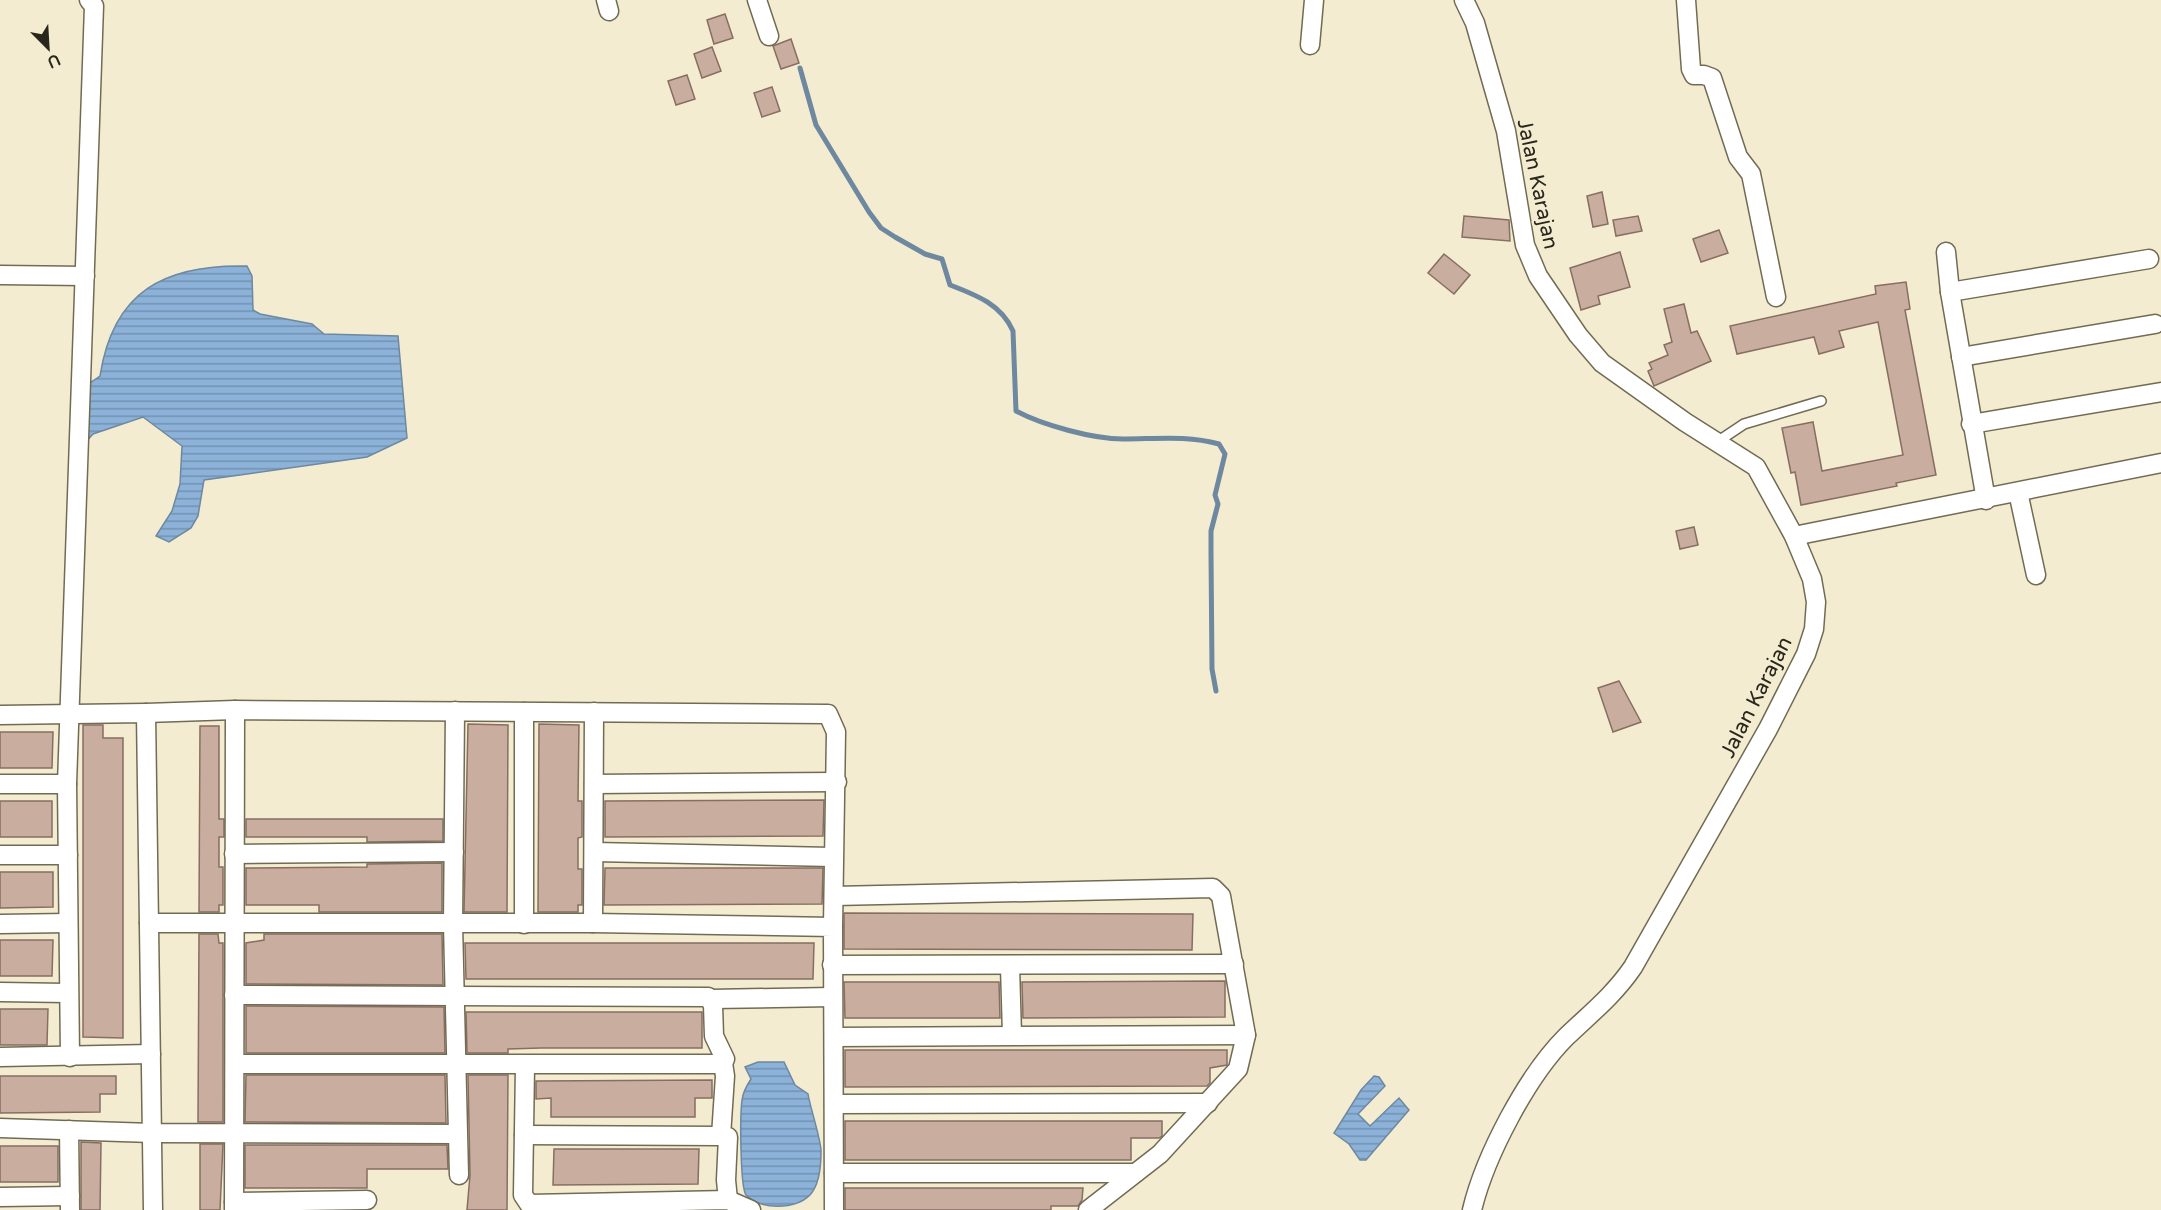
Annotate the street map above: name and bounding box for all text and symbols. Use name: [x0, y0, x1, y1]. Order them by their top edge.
north arrow: [18, 18, 78, 78]
text: U: [44, 49, 63, 72]
street label: Jalan Karajan: [1512, 117, 1564, 252]
street label: Jalan Karajan: [1715, 633, 1798, 762]

